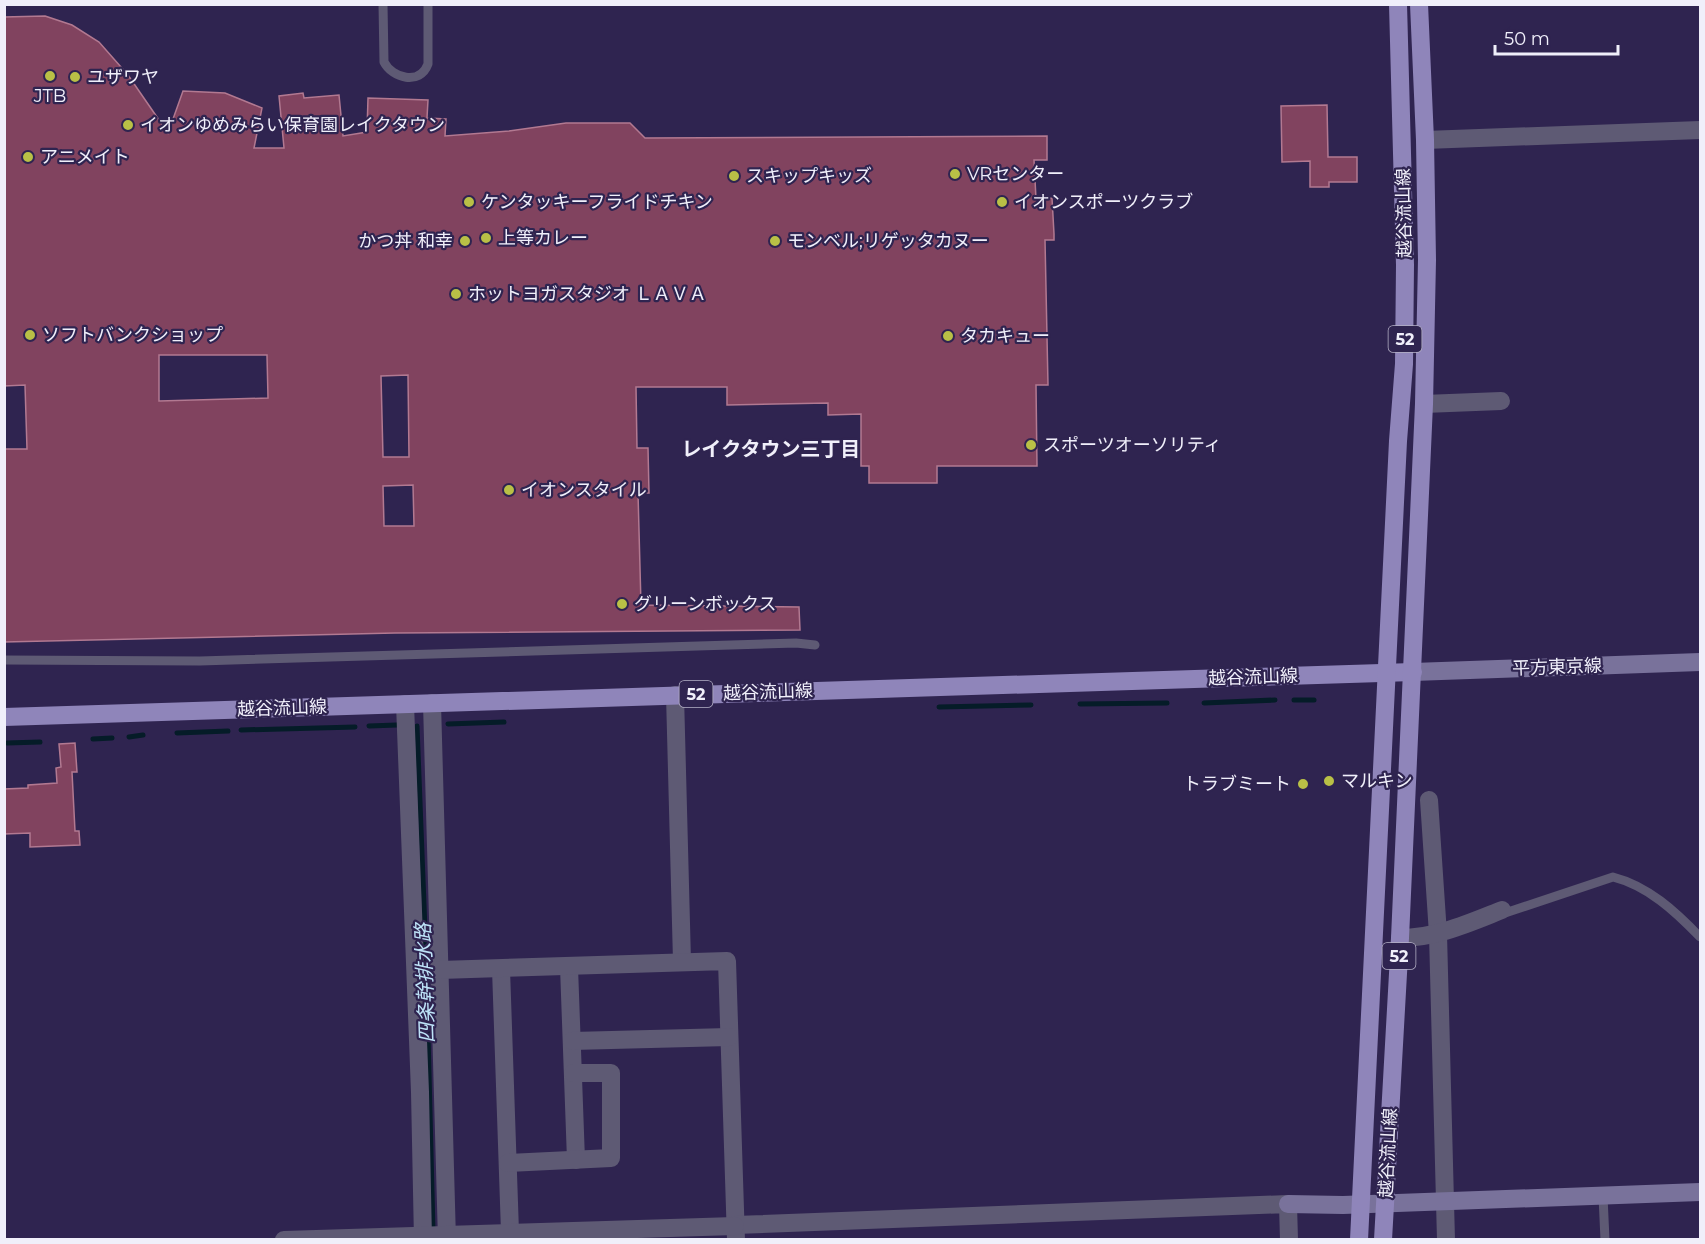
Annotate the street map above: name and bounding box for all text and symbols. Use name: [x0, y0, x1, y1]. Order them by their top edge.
scale bar: [1495, 18, 1618, 56]
text: 50 m: [1504, 28, 1550, 50]
place label: ユザワヤ: [87, 66, 159, 88]
marker: JTB: [43, 69, 57, 83]
marker: ユザワヤ: [68, 70, 82, 84]
place label: JTB: [33, 85, 66, 107]
place label: イオンゆめみらい保育園レイクタウン: [140, 114, 445, 136]
marker: イオンゆめみらい保育園レイクタウン: [121, 118, 135, 132]
place label: アニメイト: [40, 146, 130, 168]
marker: アニメイト: [21, 150, 35, 164]
place label: VRセンター: [967, 163, 1064, 185]
place label: スキップキッズ: [746, 165, 872, 187]
marker: VRセンター: [948, 167, 962, 181]
street label: 越谷流山線: [1392, 168, 1416, 258]
marker: スキップキッズ: [727, 169, 741, 183]
place label: ケンタッキーフライドチキン: [481, 191, 713, 213]
place label: イオンスポーツクラブ: [1014, 191, 1193, 213]
marker: ケンタッキーフライドチキン: [462, 195, 476, 209]
marker: イオンスポーツクラブ: [995, 195, 1009, 209]
place label: 上等カレー: [498, 227, 588, 249]
place label: かつ丼 和幸: [358, 230, 453, 252]
place label: モンベル;リゲッタカヌー: [787, 230, 989, 252]
marker: 上等カレー: [479, 231, 493, 245]
marker: かつ丼 和幸: [458, 234, 472, 248]
marker: モンベル;リゲッタカヌー: [768, 234, 782, 248]
place label: ホットヨガスタジオ ＬＡＶＡ: [468, 283, 707, 305]
marker: ホットヨガスタジオ ＬＡＶＡ: [449, 287, 463, 301]
place label: ソフトバンクショップ: [42, 324, 223, 346]
place label: タカキュー: [960, 325, 1050, 347]
road number: 52: [1388, 326, 1422, 352]
marker: ソフトバンクショップ: [23, 328, 37, 342]
marker: タカキュー: [941, 329, 955, 343]
place label: スポーツオーソリティ: [1043, 434, 1222, 456]
district label: レイクタウン三丁目: [682, 437, 860, 461]
marker: スポーツオーソリティ: [1024, 438, 1038, 452]
place label: イオンスタイル: [521, 479, 647, 501]
marker: イオンスタイル: [502, 483, 516, 497]
place label: グリーンボックス: [634, 593, 777, 615]
marker: グリーンボックス: [615, 597, 629, 611]
street label: 平方東京線: [1512, 654, 1602, 680]
street label: 越谷流山線: [1208, 664, 1298, 690]
street label: 越谷流山線: [723, 679, 813, 705]
road number: 52: [680, 681, 712, 707]
street label: 越谷流山線: [237, 695, 327, 721]
place label: マルキン: [1341, 770, 1412, 792]
place label: トラブミート: [1183, 773, 1291, 795]
marker: マルキン: [1322, 774, 1336, 788]
marker: トラブミート: [1296, 777, 1310, 791]
water label: 四条幹排水路: [411, 921, 439, 1043]
road number: 52: [1382, 943, 1416, 969]
street label: 越谷流山線: [1375, 1107, 1401, 1199]

